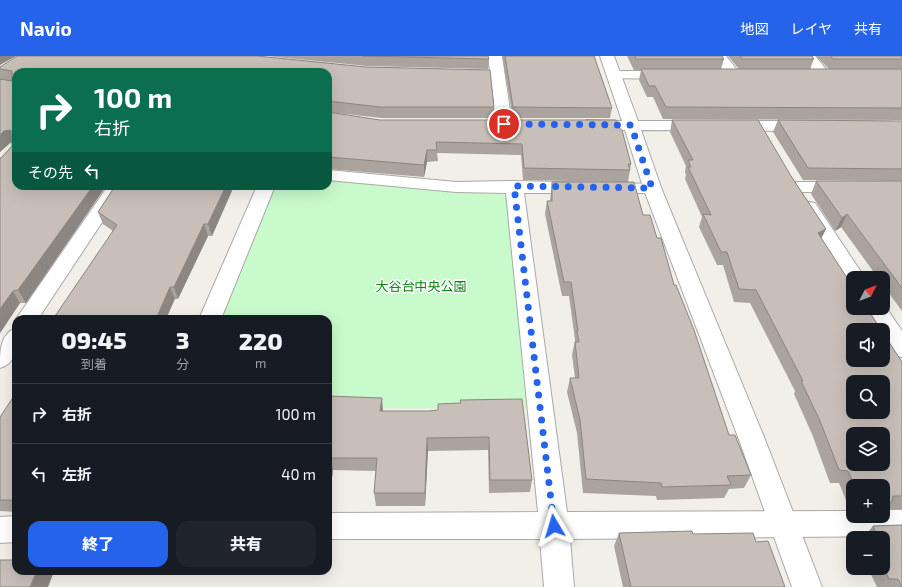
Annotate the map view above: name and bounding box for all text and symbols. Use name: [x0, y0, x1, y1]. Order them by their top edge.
text: Navio: [20, 17, 72, 40]
text: 地図: [740, 20, 768, 37]
text: レイヤ: [790, 20, 832, 37]
text: 共有: [854, 20, 882, 37]
text: 100 m: [94, 80, 172, 114]
icon: right: [28, 84, 80, 136]
pin: [487, 107, 521, 141]
icon: arrive: [493, 113, 515, 135]
text: 右折: [94, 117, 130, 139]
icon: left: [81, 160, 103, 182]
text: その先: [28, 163, 73, 181]
north arrow: [846, 271, 890, 315]
map controls: [846, 271, 890, 575]
park label: 大谷台中央公園: [375, 278, 467, 294]
button: sound: [846, 323, 890, 367]
text: 09:45: [61, 325, 127, 354]
text: 3: [176, 325, 190, 354]
text: 220: [239, 326, 283, 355]
text: m: [255, 355, 266, 371]
text: 到着: [81, 356, 107, 372]
text: 分: [176, 356, 189, 372]
button: search: [846, 375, 890, 419]
icon: right: [28, 403, 50, 425]
text: 右折: [62, 405, 92, 423]
text: 100 m: [275, 405, 316, 423]
button: layers: [846, 427, 890, 471]
icon: left: [28, 463, 50, 485]
text: 左折: [62, 465, 92, 483]
text: 40 m: [281, 465, 316, 483]
button: +: [846, 479, 890, 523]
position arrow: [533, 505, 575, 547]
button: 終了: [28, 521, 168, 567]
button: 共有: [176, 521, 316, 567]
button: −: [846, 531, 890, 575]

